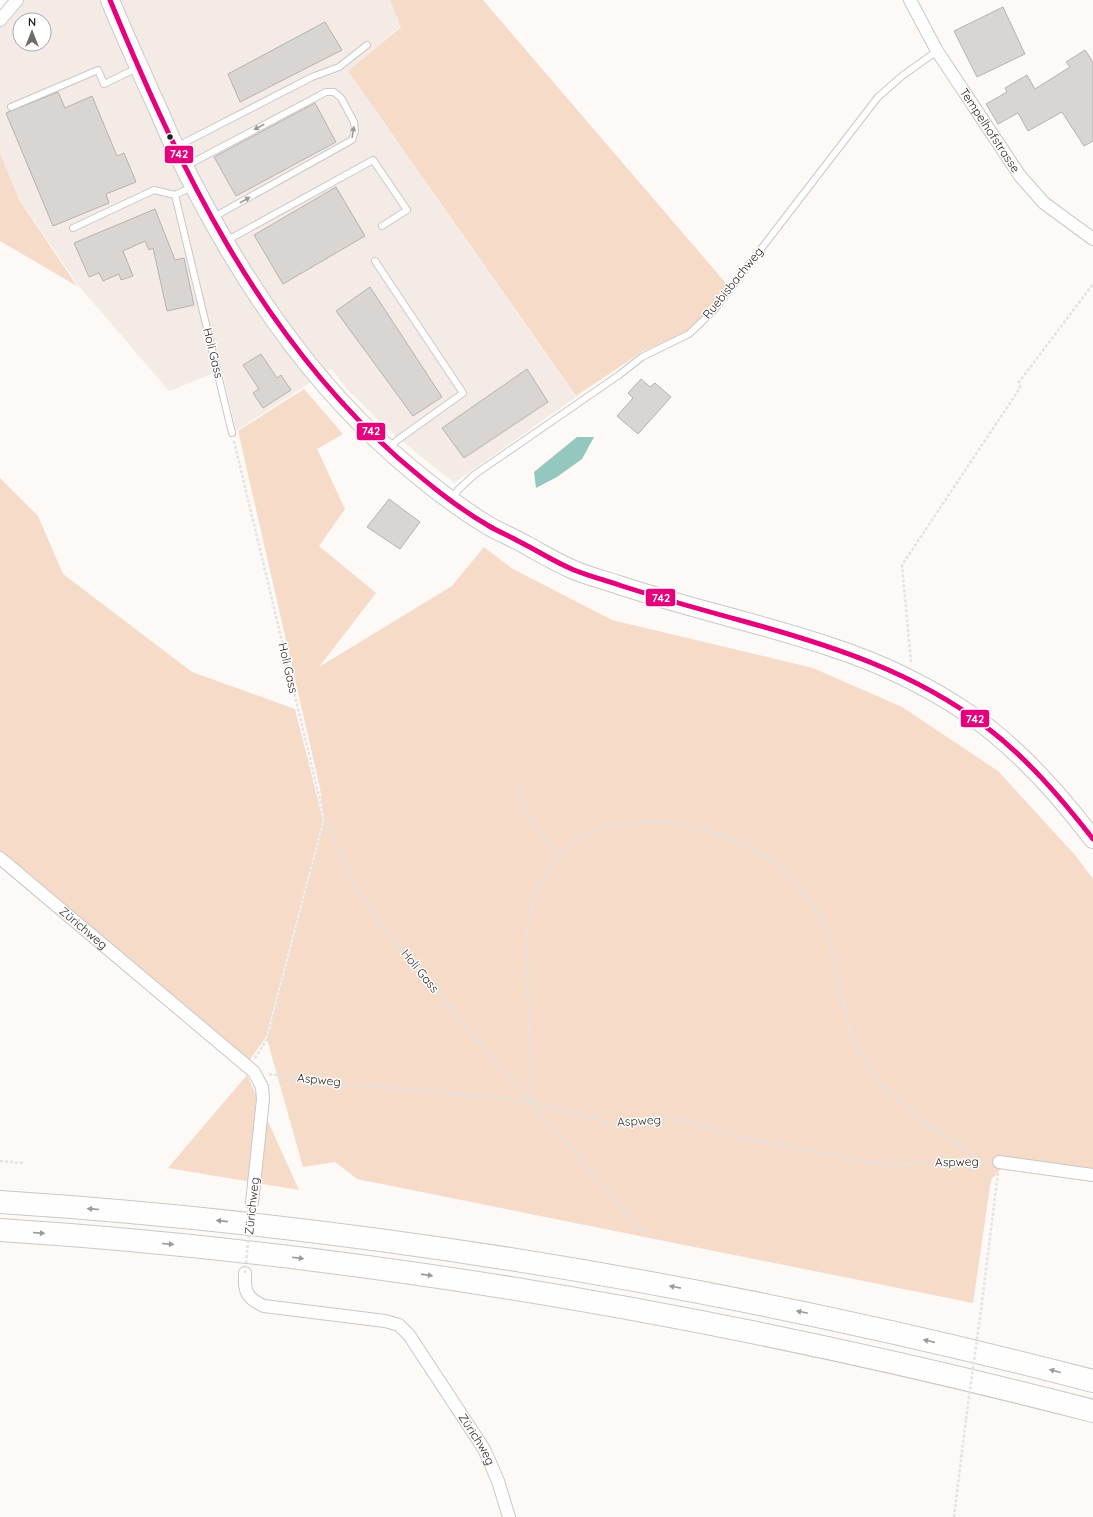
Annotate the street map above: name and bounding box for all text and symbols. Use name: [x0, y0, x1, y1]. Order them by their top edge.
north arrow: [12, 12, 52, 52]
text: N: [28, 15, 36, 29]
street label: Tempelhofstrasse: [957, 85, 1024, 175]
one-way arrow: [253, 123, 265, 130]
one-way arrow: [350, 126, 356, 139]
unlabelled marker: [165, 132, 175, 142]
line badge: 742: [164, 145, 194, 164]
text: 742: [170, 147, 188, 161]
one-way arrow: [239, 196, 251, 203]
street label: Ruebisbachweg: [699, 244, 766, 322]
street label: Holi Gass: [200, 326, 227, 380]
line badge: 742: [356, 422, 386, 441]
text: 742: [362, 424, 380, 438]
line badge: 742: [645, 588, 676, 607]
text: 742: [652, 591, 670, 605]
street label: Holi Gass: [275, 641, 302, 695]
line badge: 742: [960, 709, 990, 728]
text: 742: [966, 712, 984, 726]
street label: Zürichweg: [57, 903, 111, 952]
street label: Holi Gass: [398, 946, 443, 996]
street label: Aspweg: [296, 1070, 342, 1089]
street label: Aspweg: [617, 1112, 661, 1129]
street label: Aspweg: [935, 1154, 979, 1169]
street label: Zürichweg: [241, 1176, 262, 1236]
one-way arrow: [87, 1205, 99, 1212]
one-way arrow: [216, 1218, 228, 1224]
one-way arrow: [33, 1230, 45, 1236]
one-way arrow: [162, 1241, 174, 1248]
one-way arrow: [292, 1255, 304, 1262]
one-way arrow: [420, 1272, 433, 1278]
one-way arrow: [668, 1284, 681, 1290]
one-way arrow: [796, 1309, 808, 1315]
one-way arrow: [923, 1337, 935, 1343]
one-way arrow: [1049, 1368, 1061, 1374]
street label: Zürichweg: [456, 1410, 498, 1467]

